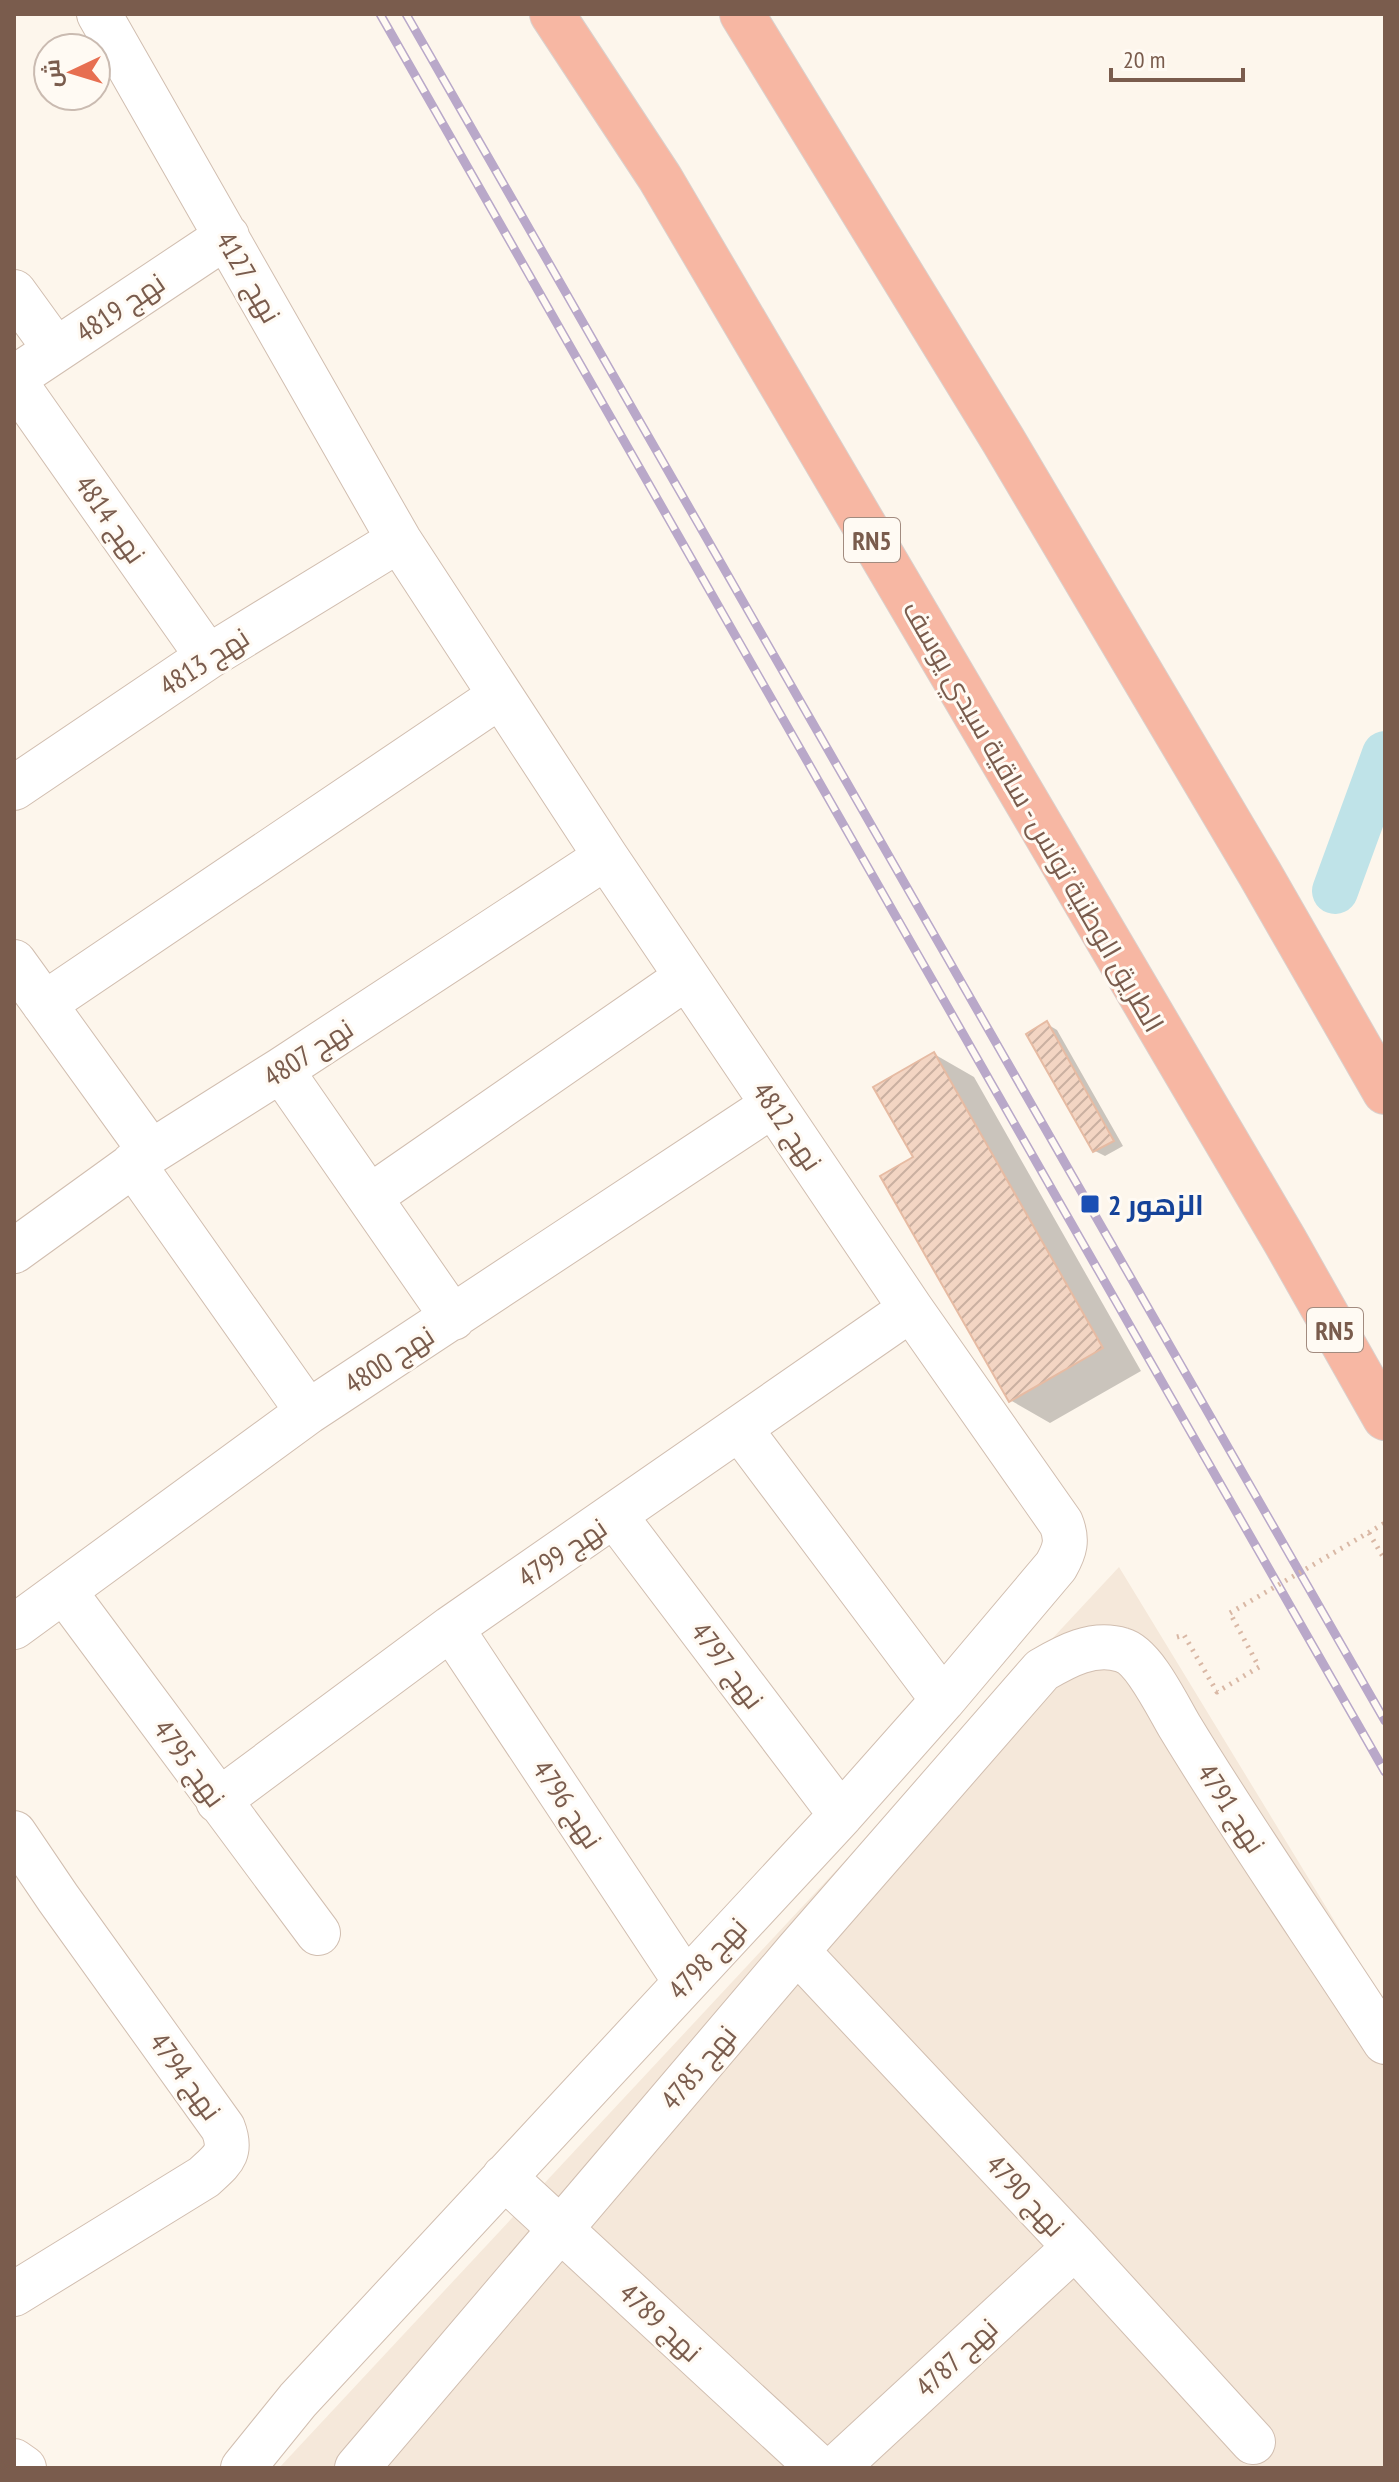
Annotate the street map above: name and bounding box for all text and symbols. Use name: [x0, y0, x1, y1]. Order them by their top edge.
north arrow: [32, 32, 112, 112]
scale bar: [1111, 32, 1243, 82]
text: 20 m: [1123, 44, 1165, 75]
text: ش: [37, 58, 67, 88]
street label: نهج 4127: [207, 224, 290, 330]
street label: نهج 4819: [68, 264, 172, 351]
street label: نهج 4814: [66, 467, 155, 571]
road number: RN5: [844, 518, 900, 562]
street label: الطريق الوطنية تونس - ساقية سيدي يوسف: [891, 593, 1173, 1041]
street label: نهج 4813: [152, 618, 257, 705]
street label: نهج 4807: [256, 1009, 361, 1096]
street label: نهج 4812: [744, 1074, 831, 1178]
place label: الزهور 2: [1108, 1186, 1204, 1223]
marker: الزهور 2: [1079, 1193, 1101, 1215]
road number: RN5: [1307, 1308, 1363, 1352]
street label: نهج 4800: [337, 1316, 442, 1403]
street label: نهج 4799: [510, 1509, 614, 1596]
street label: نهج 4797: [682, 1614, 773, 1717]
street label: نهج 4795: [145, 1712, 234, 1815]
street label: نهج 4796: [524, 1752, 611, 1856]
street label: نهج 4791: [1188, 1756, 1275, 1861]
street label: نهج 4798: [659, 1909, 755, 2008]
street label: نهج 4785: [652, 2017, 745, 2118]
street label: نهج 4794: [141, 2025, 230, 2128]
street label: نهج 4790: [978, 2146, 1074, 2245]
street label: نهج 4789: [611, 2274, 710, 2370]
street label: نهج 4787: [907, 2309, 1006, 2405]

